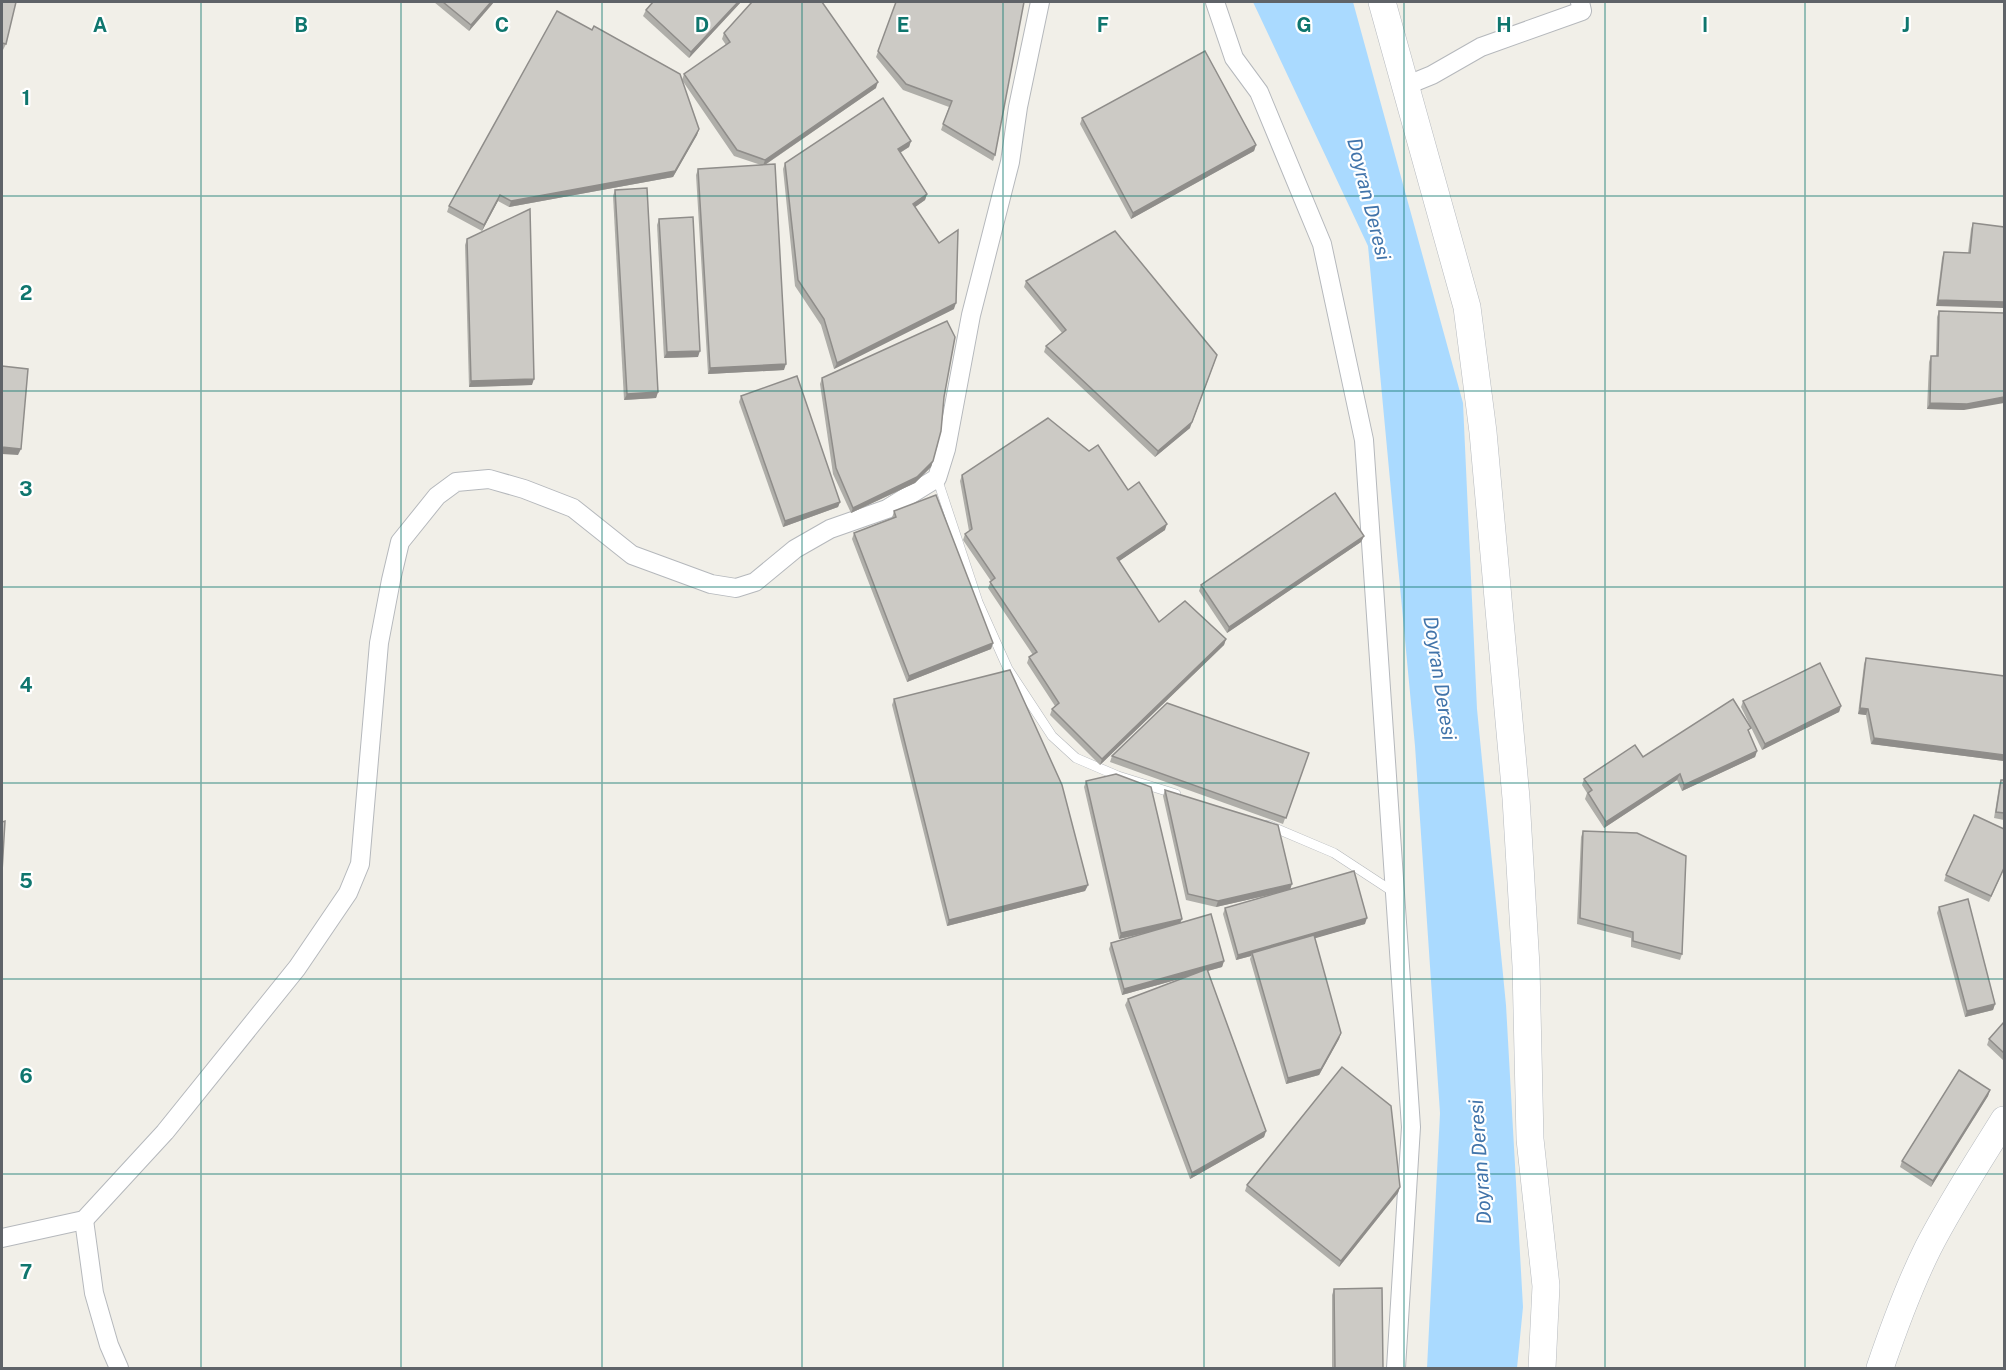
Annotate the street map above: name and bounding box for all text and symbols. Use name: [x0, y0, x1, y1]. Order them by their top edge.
text: A: [93, 13, 107, 37]
text: B: [294, 13, 308, 37]
text: C: [495, 13, 509, 37]
text: D: [695, 13, 709, 37]
text: E: [897, 13, 909, 37]
text: F: [1097, 13, 1109, 37]
text: G: [1296, 13, 1312, 37]
text: H: [1496, 13, 1512, 37]
text: I: [1702, 13, 1708, 37]
text: J: [1902, 13, 1910, 37]
text: 1: [22, 86, 30, 110]
water label: Doyran Deresi: [1342, 135, 1396, 263]
text: 2: [20, 281, 32, 305]
text: 3: [19, 477, 33, 501]
water label: Doyran Deresi: [1418, 614, 1462, 742]
text: 4: [19, 673, 33, 697]
text: 5: [19, 869, 33, 893]
text: 6: [19, 1064, 33, 1088]
water label: Doyran Deresi: [1464, 1099, 1496, 1225]
text: 7: [20, 1260, 32, 1284]

